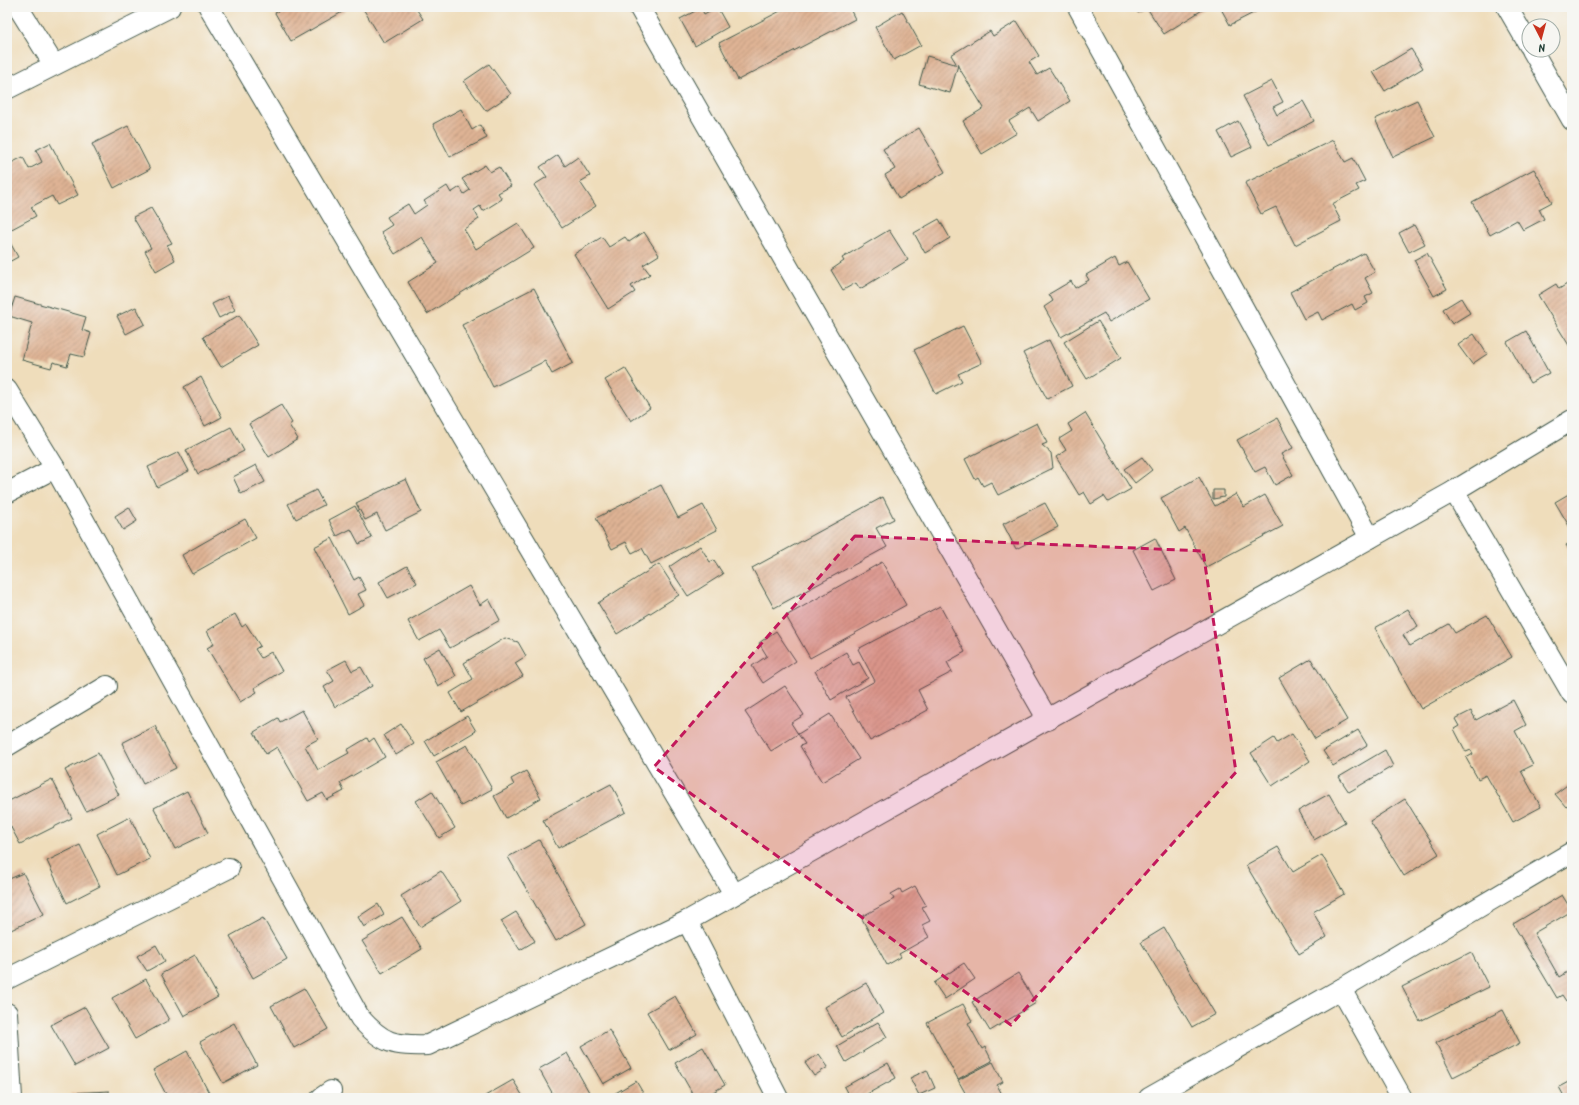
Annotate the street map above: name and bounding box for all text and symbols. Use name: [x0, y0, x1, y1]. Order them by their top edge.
north arrow: [1521, 18, 1561, 58]
text: N: [1537, 38, 1546, 56]

